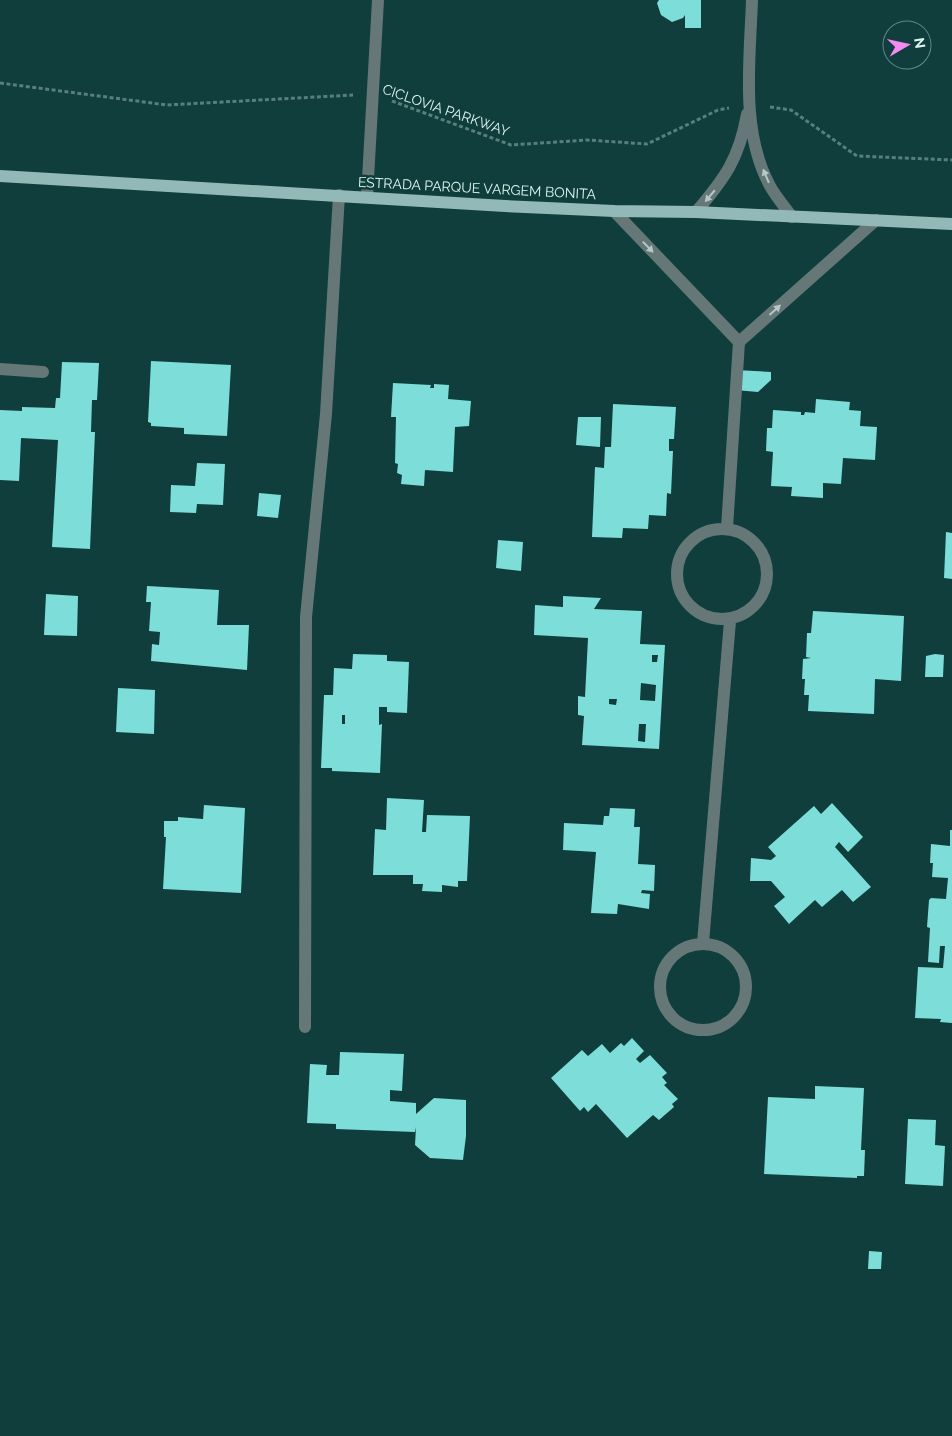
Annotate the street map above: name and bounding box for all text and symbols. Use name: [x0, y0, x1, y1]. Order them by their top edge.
north arrow: [882, 20, 932, 70]
text: N: [911, 36, 929, 49]
street label: CICLOVIA PARKWAY: [380, 81, 512, 139]
one-way arrow: [761, 169, 769, 183]
street label: ESTRADA PARQUE VARGEM BONITA: [358, 174, 597, 202]
one-way arrow: [704, 189, 716, 201]
one-way arrow: [642, 240, 654, 252]
one-way arrow: [769, 304, 782, 315]

